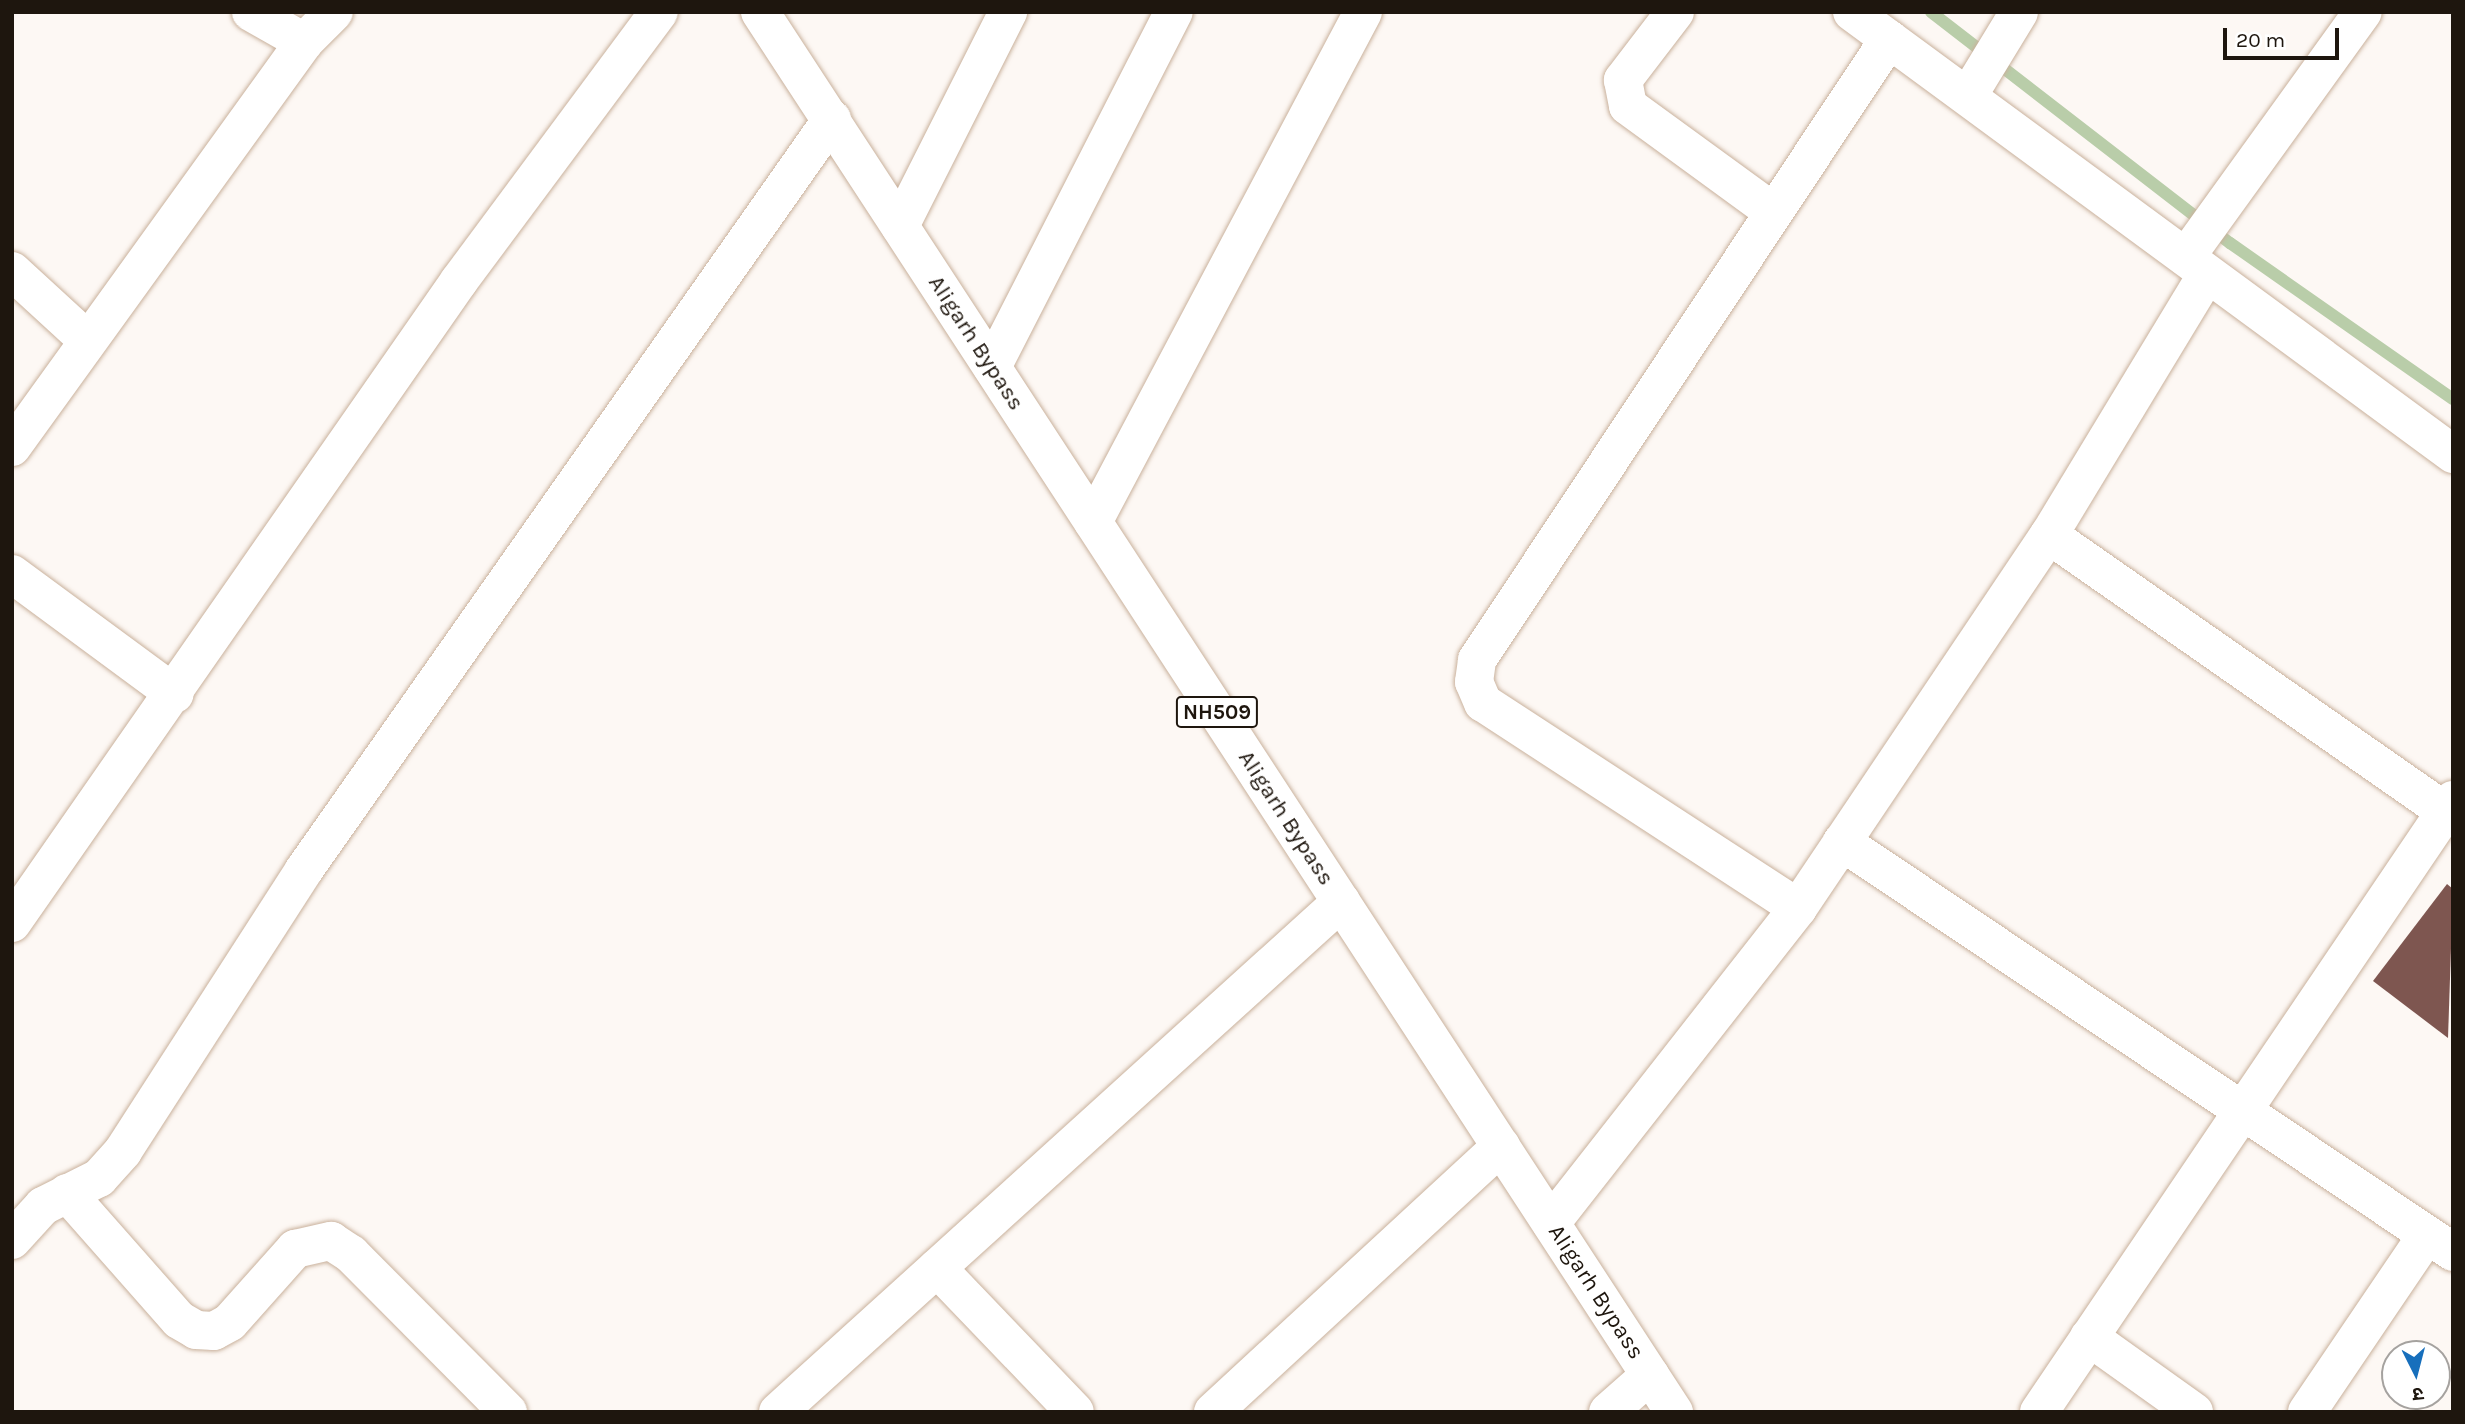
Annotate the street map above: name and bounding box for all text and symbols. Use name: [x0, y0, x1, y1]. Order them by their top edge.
scale bar: [2227, 14, 2342, 58]
text: 20 m: [2236, 28, 2285, 52]
street label: Aligarh Bypass: [922, 270, 1030, 416]
road number: NH509: [1175, 694, 1259, 730]
street label: Aligarh Bypass: [1232, 745, 1340, 891]
street label: Aligarh Bypass: [1542, 1219, 1650, 1365]
north arrow: [2381, 1340, 2451, 1410]
text: उ: [2411, 1382, 2425, 1405]

